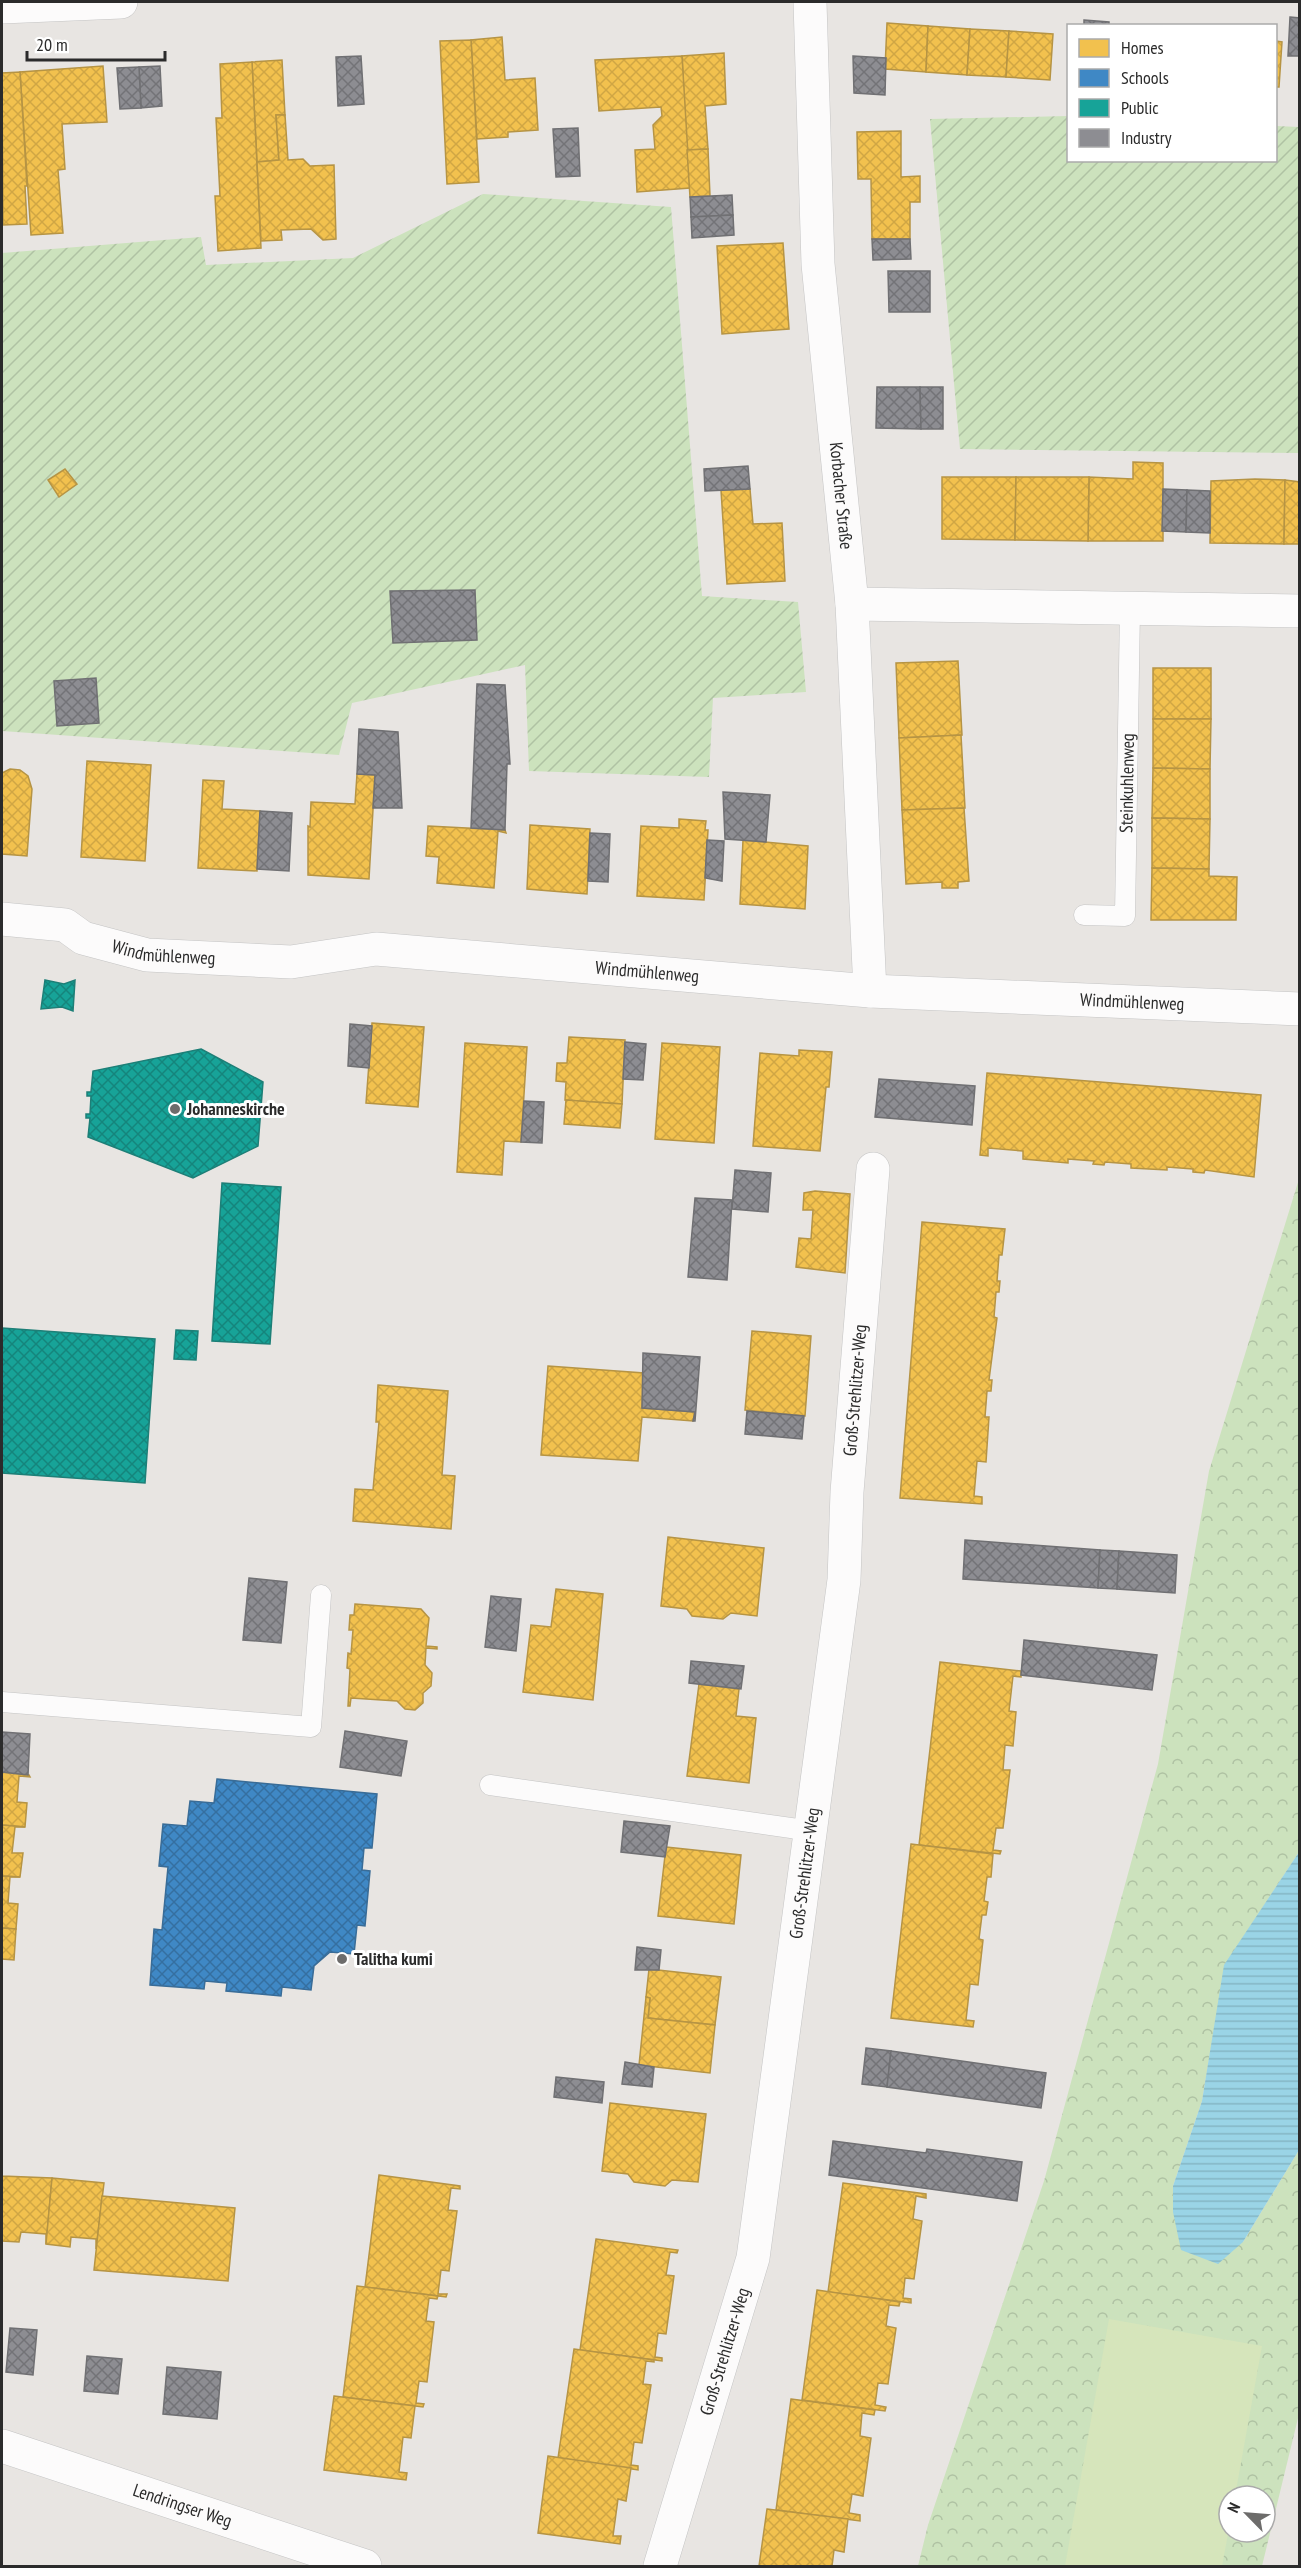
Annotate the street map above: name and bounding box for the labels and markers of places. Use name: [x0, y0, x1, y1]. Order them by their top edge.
place label: Johanneskirche: [186, 1097, 285, 1120]
marker: Johanneskirche: [168, 1102, 182, 1116]
place label: Talitha kumi: [354, 1947, 433, 1970]
marker: Talitha kumi: [335, 1952, 349, 1966]

